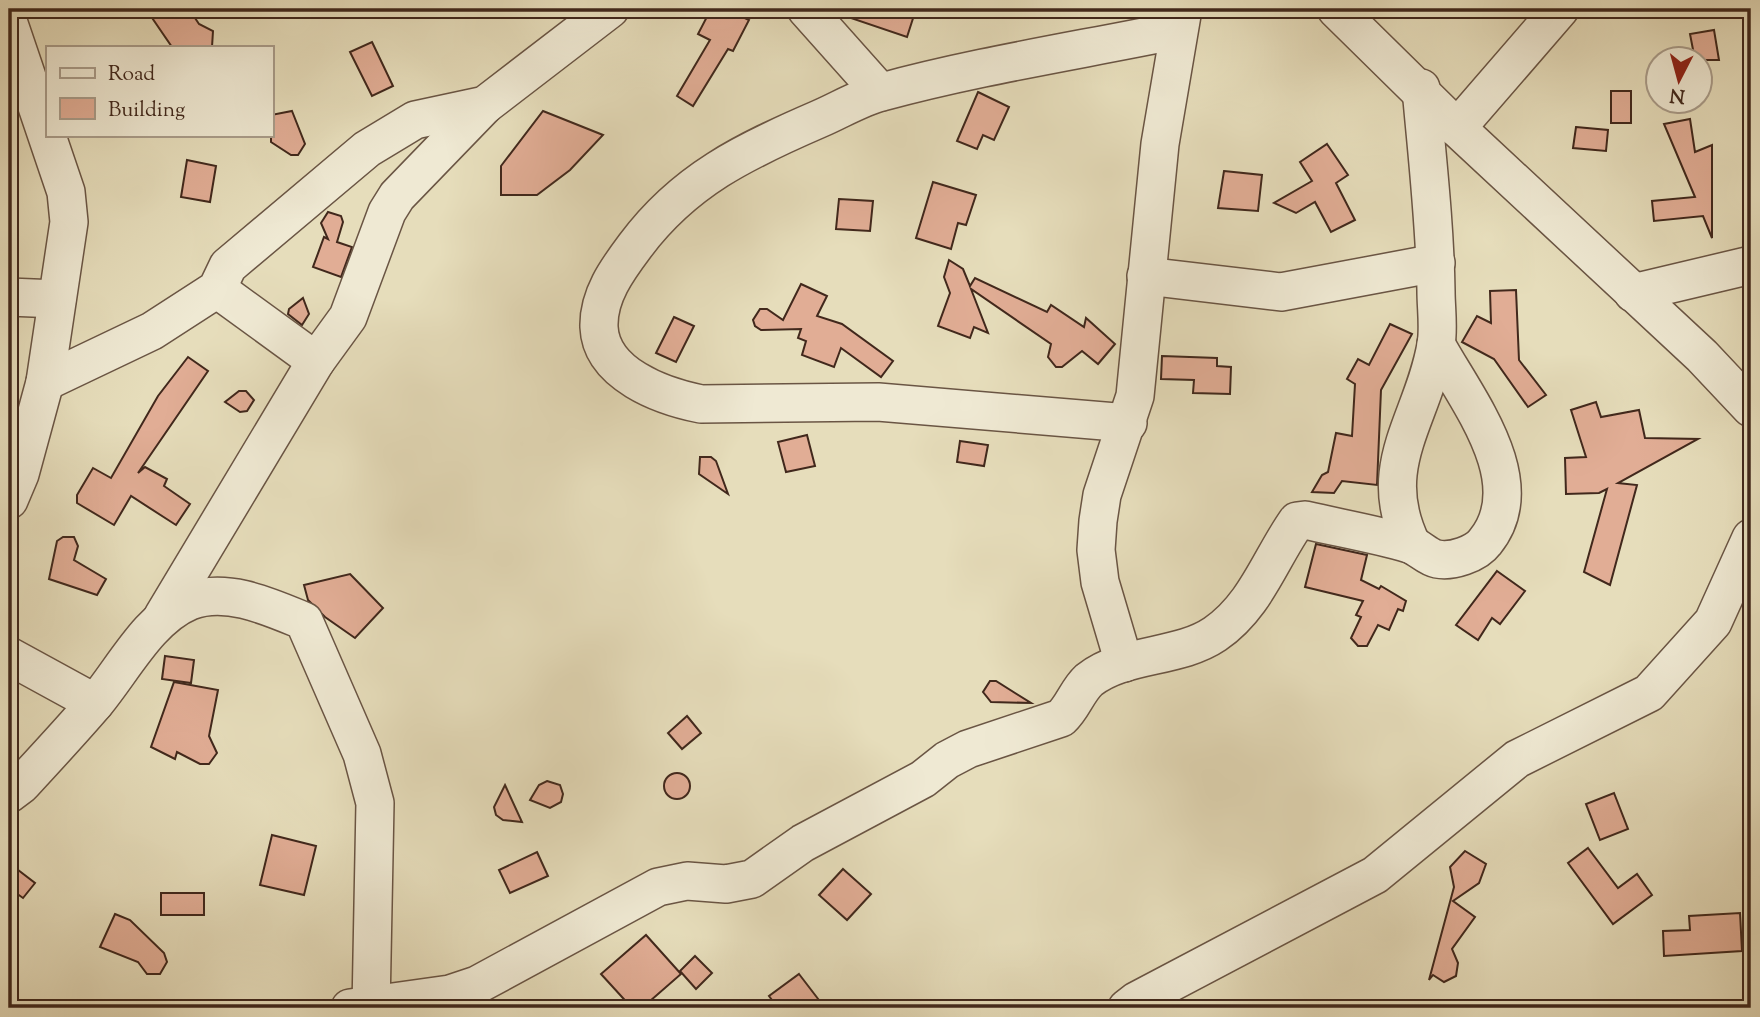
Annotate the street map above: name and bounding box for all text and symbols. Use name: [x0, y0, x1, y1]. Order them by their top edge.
legend: [46, 46, 273, 136]
north arrow: [1644, 46, 1714, 116]
text: Road: [108, 60, 155, 90]
text: N: [1669, 80, 1686, 109]
text: Building: [108, 96, 185, 126]

